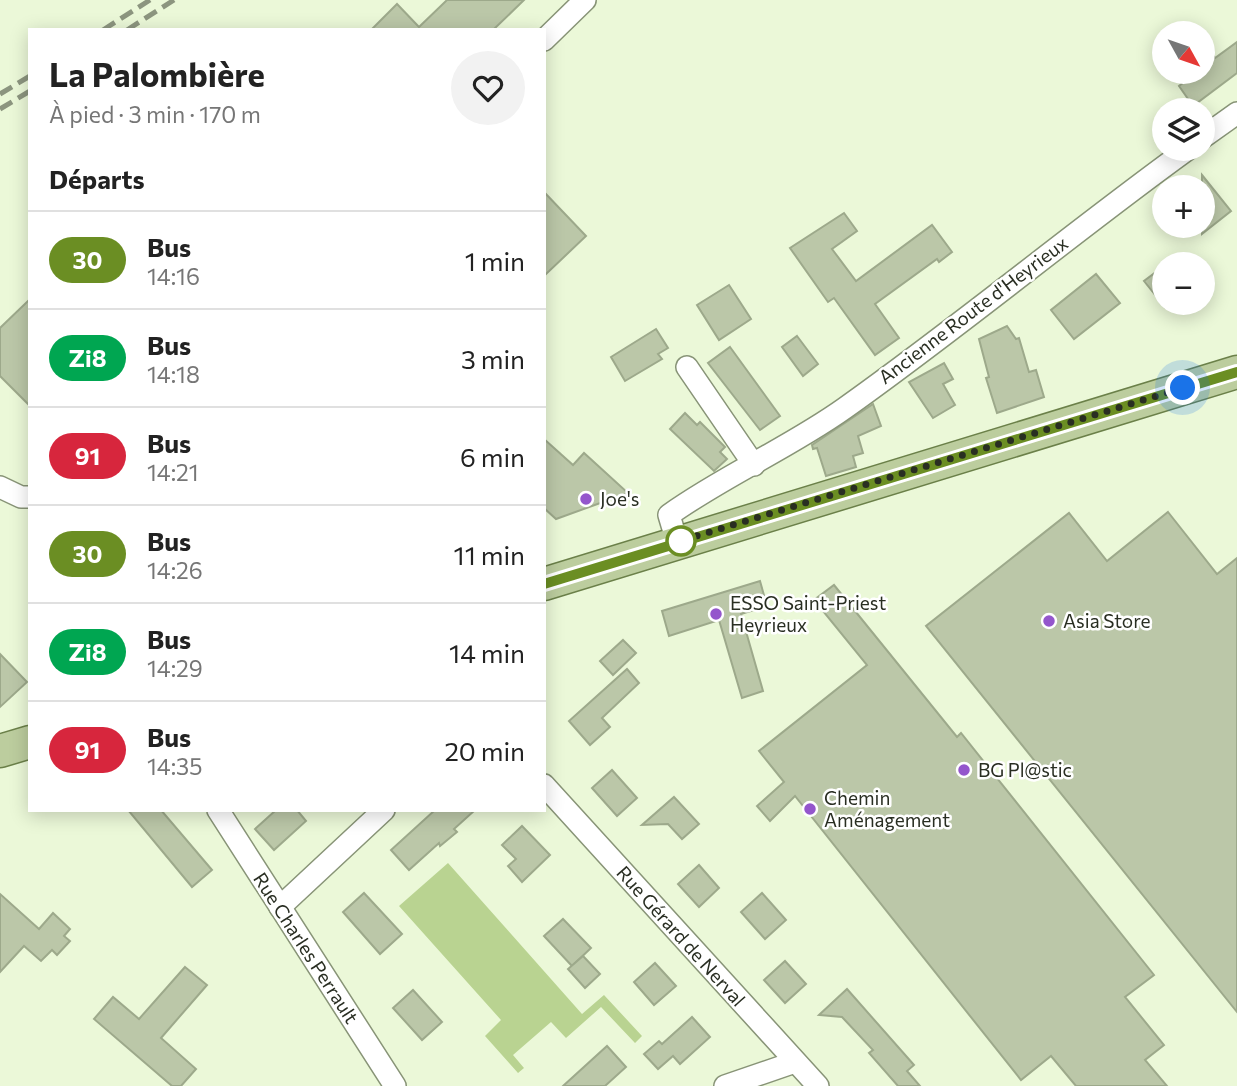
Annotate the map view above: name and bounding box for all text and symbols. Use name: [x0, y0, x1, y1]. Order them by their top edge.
north arrow: [1152, 21, 1214, 84]
map controls: [1152, 21, 1215, 315]
button: heart: [451, 51, 525, 125]
text: La Palombière: [49, 53, 265, 94]
button: layers: [1152, 98, 1215, 161]
text: À pied · 3 min · 170 m: [49, 100, 261, 128]
text: Départs: [49, 163, 145, 194]
button: +: [1152, 175, 1215, 238]
text: Bus: [147, 231, 191, 262]
street label: Ancienne Route d'Heyrieux: [874, 231, 1072, 388]
text: 30: [73, 245, 102, 274]
text: 1 min: [465, 245, 525, 276]
button: −: [1152, 252, 1215, 315]
text: 14:16: [147, 262, 200, 290]
text: Bus: [147, 329, 191, 360]
text: Zi8: [68, 343, 107, 372]
text: 3 min: [461, 343, 525, 374]
text: 14:18: [147, 360, 200, 388]
your location: [1165, 370, 1200, 405]
text: Bus: [147, 427, 191, 458]
text: 91: [75, 441, 100, 470]
text: 6 min: [460, 441, 525, 472]
text: 14:21: [147, 458, 199, 486]
place label: Joe's: [600, 487, 639, 510]
marker: Joe's: [578, 491, 594, 507]
text: Bus: [147, 525, 191, 556]
unlabelled marker: [666, 526, 696, 556]
text: 30: [73, 539, 102, 568]
text: 11 min: [454, 539, 525, 570]
text: 14:26: [147, 556, 203, 584]
place label: ESSO Saint-Priest Heyrieux: [730, 591, 886, 636]
marker: ESSO Saint-Priest Heyrieux: [708, 606, 724, 622]
place label: Asia Store: [1063, 609, 1150, 632]
marker: Asia Store: [1041, 613, 1057, 629]
text: Bus: [147, 623, 191, 654]
text: Zi8: [68, 637, 107, 666]
text: 14 min: [449, 637, 525, 668]
text: 14:29: [147, 654, 203, 682]
text: Bus: [147, 721, 191, 752]
text: 91: [75, 735, 100, 764]
text: 20 min: [444, 735, 525, 766]
text: 14:35: [147, 752, 202, 780]
place label: BG Pl@stic: [978, 758, 1072, 781]
marker: BG Pl@stic: [956, 762, 972, 778]
place label: Chemin Aménagement: [824, 786, 950, 831]
marker: Chemin Aménagement: [802, 801, 818, 817]
street label: Rue Gérard de Nerval: [612, 861, 750, 1011]
street label: Rue Charles Perrault: [249, 868, 364, 1028]

